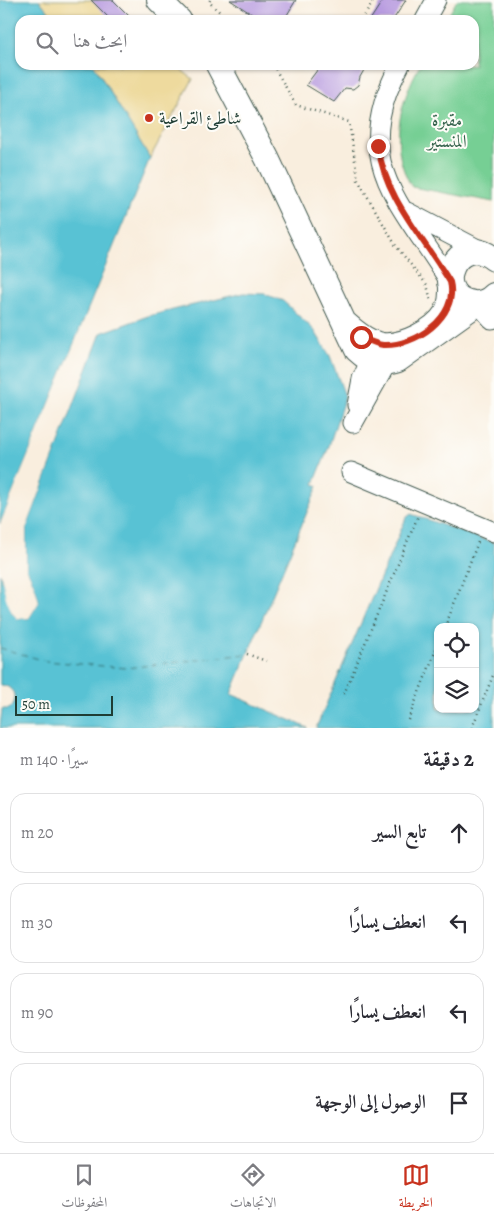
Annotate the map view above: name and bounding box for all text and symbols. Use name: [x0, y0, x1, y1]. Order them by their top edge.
search box: [15, 15, 479, 70]
text: ابحث هنا: [73, 28, 127, 54]
icon: search: [33, 29, 61, 57]
place label: شاطئ القراعية: [159, 106, 241, 130]
park label: مقبرة المنستير: [425, 108, 467, 153]
marker: شاطئ القراعية: [143, 112, 155, 124]
route end: [367, 135, 390, 158]
route start: [350, 326, 373, 349]
map controls: [434, 623, 479, 713]
button: locate: [434, 623, 479, 668]
button: layers: [434, 668, 479, 713]
scale bar: [15, 693, 112, 716]
text: 50 m: [22, 695, 50, 714]
text: 2 دقيقة: [424, 745, 474, 773]
text: سيرًا · 140 m: [20, 749, 89, 771]
text: تابع السير: [373, 819, 426, 845]
icon: ahead: [445, 819, 473, 847]
text: 20 m: [21, 822, 54, 844]
text: انعطف يسارًا: [349, 909, 426, 935]
icon: left: [445, 909, 473, 937]
text: 30 m: [21, 912, 53, 934]
text: انعطف يسارًا: [349, 999, 426, 1025]
icon: left: [445, 999, 473, 1027]
text: 90 m: [21, 1002, 53, 1024]
text: الوصول إلى الوجهة: [315, 1089, 426, 1115]
icon: arrive: [445, 1089, 473, 1117]
tab: المحفوظات: [61, 1161, 107, 1216]
tab: الاتجاهات: [230, 1161, 276, 1216]
tab: الخريطة: [399, 1161, 433, 1216]

